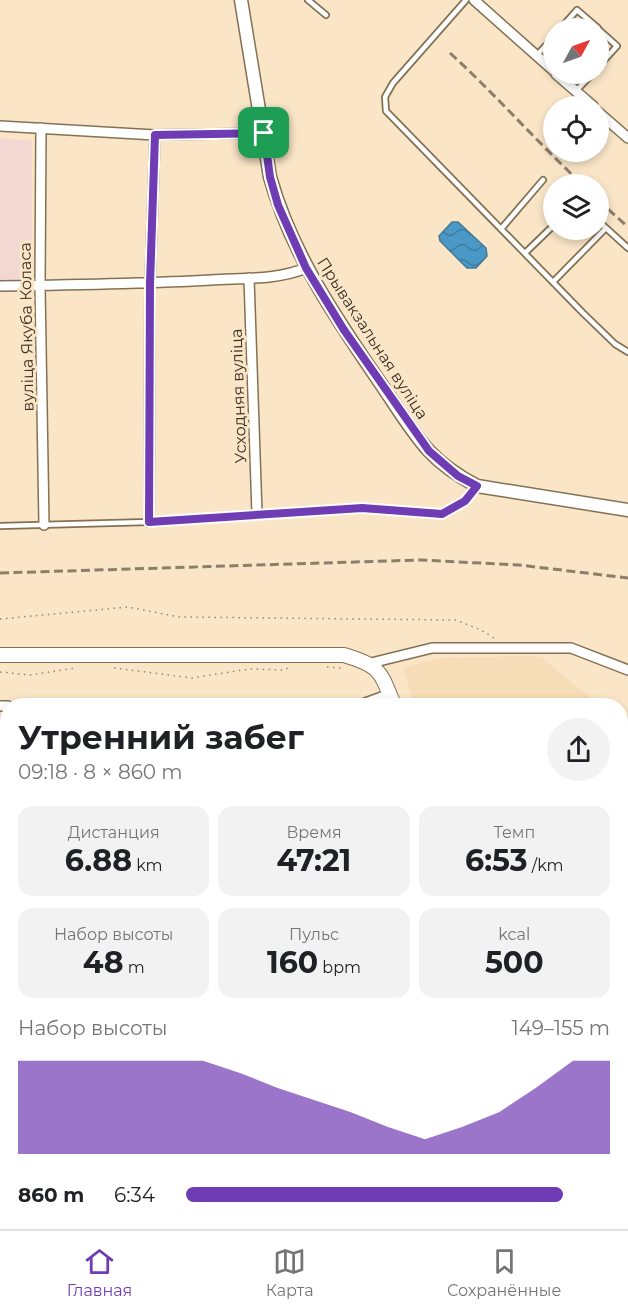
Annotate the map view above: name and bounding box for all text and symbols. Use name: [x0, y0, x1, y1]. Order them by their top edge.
north arrow: [543, 18, 609, 84]
map controls: [543, 18, 609, 240]
button: locate: [543, 96, 609, 162]
pin: [238, 107, 289, 158]
icon: arrive: [247, 116, 280, 149]
button: layers: [543, 174, 609, 240]
street label: вуліца Якуба Коласа: [16, 242, 37, 412]
street label: Прывакзальная вуліца: [313, 254, 432, 423]
street label: Усходняя вуліца: [227, 328, 250, 464]
text: Утренний забег: [18, 717, 304, 757]
button: share: [547, 718, 610, 781]
text: 09:18 · 8 × 860 m: [18, 760, 183, 784]
text: Дистанция: [68, 823, 160, 842]
text: Время: [286, 823, 342, 842]
text: Темп: [493, 823, 535, 842]
text: 6.88: [65, 842, 132, 879]
text: 47:21: [277, 842, 351, 879]
text: 6:53: [465, 842, 528, 879]
text: km: [132, 856, 163, 875]
text: /km: [528, 856, 564, 875]
text: Набор высоты: [54, 925, 173, 944]
text: Пульс: [289, 925, 339, 944]
text: kcal: [498, 925, 530, 944]
text: 48: [83, 944, 123, 981]
text: 160: [267, 944, 318, 981]
text: 500: [485, 944, 544, 981]
text: m: [123, 958, 145, 977]
text: bpm: [318, 958, 361, 977]
text: Набор высоты: [18, 1016, 167, 1040]
text: 149–155 m: [512, 1016, 610, 1040]
text: 860 m: [18, 1183, 84, 1207]
text: 6:34: [114, 1183, 155, 1207]
tab: Главная: [67, 1245, 132, 1300]
tab: Карта: [266, 1245, 314, 1300]
tab: Сохранённые: [447, 1245, 561, 1300]

